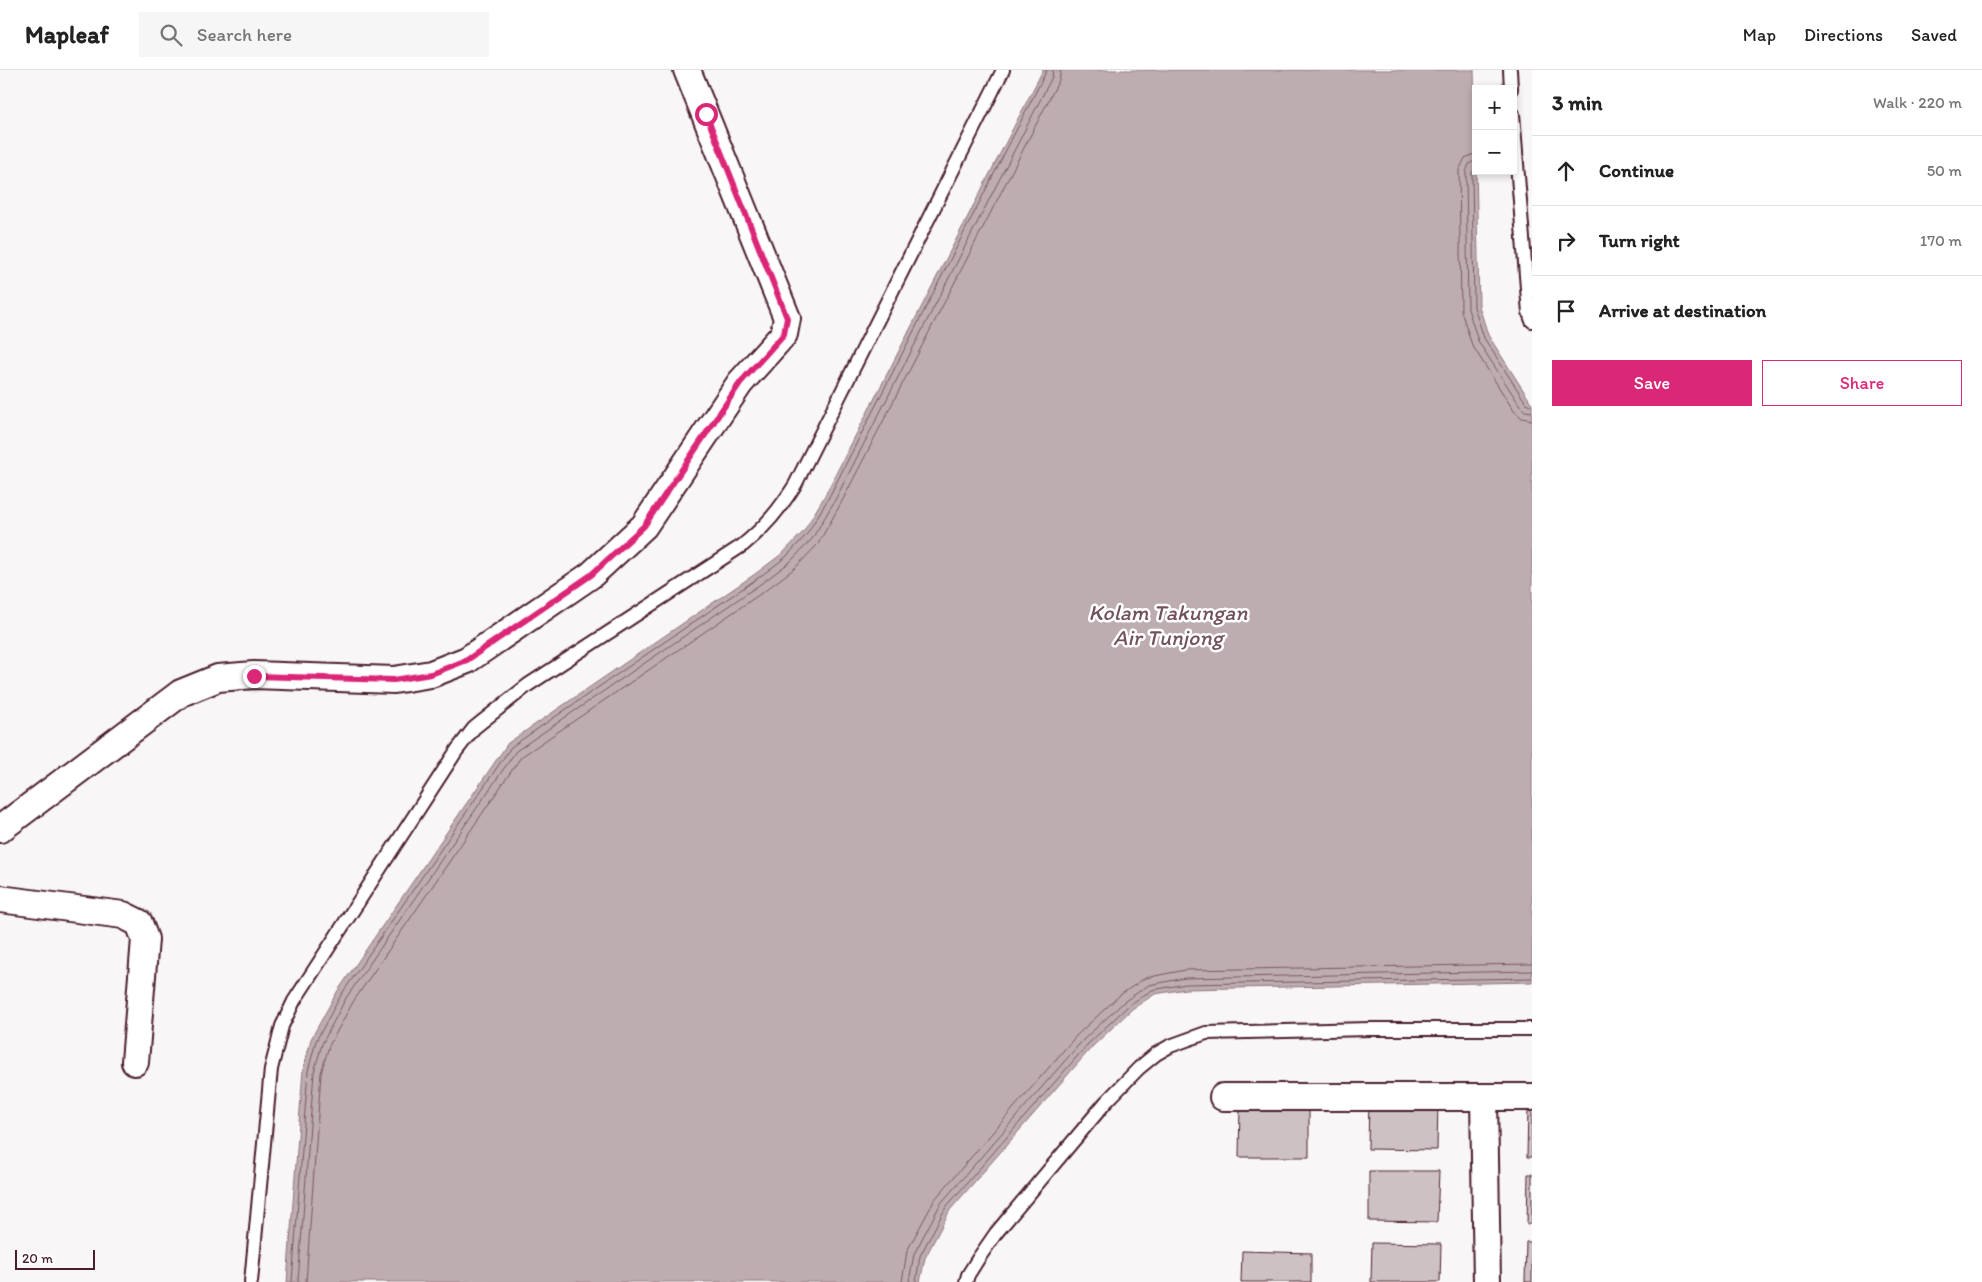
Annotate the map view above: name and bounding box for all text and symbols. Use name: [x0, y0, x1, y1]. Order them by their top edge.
search box: [139, 12, 489, 57]
text: Mapleaf: [25, 20, 109, 49]
icon: search: [157, 21, 185, 49]
text: Search here: [197, 23, 292, 46]
text: Map: [1743, 24, 1776, 46]
text: Directions: [1804, 24, 1883, 46]
text: Saved: [1911, 24, 1957, 46]
map controls: [1472, 85, 1517, 175]
button: +: [1472, 85, 1517, 130]
text: 3 min: [1552, 90, 1602, 115]
text: Walk · 220 m: [1873, 93, 1962, 112]
route start: [695, 103, 718, 126]
button: −: [1472, 130, 1517, 175]
icon: ahead: [1552, 157, 1580, 185]
text: Continue: [1599, 159, 1674, 182]
text: 50 m: [1927, 161, 1962, 180]
icon: right: [1552, 227, 1580, 255]
text: Turn right: [1599, 229, 1680, 252]
text: 170 m: [1920, 231, 1962, 250]
icon: arrive: [1552, 297, 1580, 325]
text: Arrive at destination: [1599, 299, 1766, 322]
button: Save: [1552, 360, 1752, 406]
button: Share: [1762, 360, 1962, 406]
water label: Kolam Takungan Air Tunjong: [1088, 599, 1248, 651]
route end: [243, 665, 266, 688]
scale bar: [15, 1247, 95, 1270]
text: 20 m: [22, 1250, 53, 1267]

